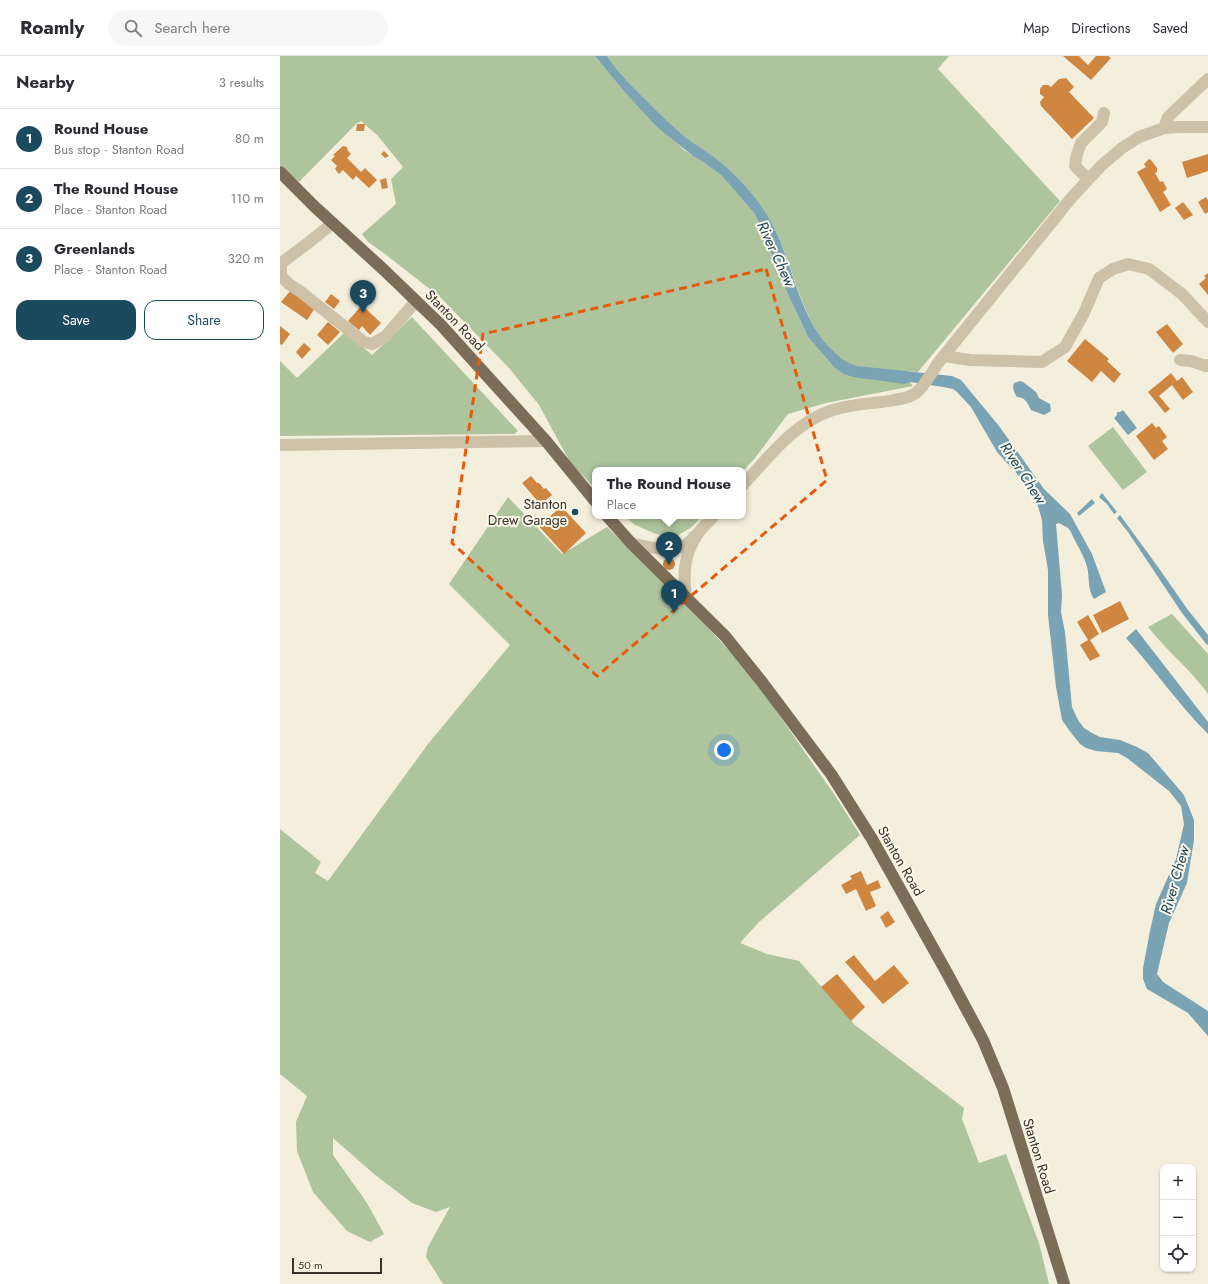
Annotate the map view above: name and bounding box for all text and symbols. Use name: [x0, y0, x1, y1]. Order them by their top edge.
search box: [108, 10, 388, 46]
text: Roamly: [20, 14, 84, 41]
icon: search: [122, 17, 144, 39]
text: Search here: [154, 17, 230, 39]
text: Map: [1023, 18, 1049, 38]
text: Directions: [1071, 18, 1131, 38]
text: Saved: [1153, 18, 1188, 38]
text: Nearby: [16, 70, 74, 94]
text: 3 results: [219, 73, 264, 92]
text: Round House: [54, 118, 148, 140]
text: 1: [26, 129, 32, 148]
text: 80 m: [235, 129, 264, 148]
text: Bus stop · Stanton Road: [54, 140, 184, 159]
text: The Round House: [54, 178, 178, 200]
text: 2: [25, 189, 33, 208]
text: 110 m: [230, 189, 264, 208]
text: Place · Stanton Road: [54, 200, 167, 219]
water label: River Chew: [751, 218, 801, 291]
text: Greenlands: [54, 238, 135, 260]
text: 3: [25, 249, 33, 268]
text: 320 m: [228, 249, 264, 268]
text: Place · Stanton Road: [54, 260, 167, 279]
pin: 3: [350, 280, 376, 313]
street label: Stanton Road: [421, 285, 489, 355]
button: Save: [16, 300, 136, 340]
button: Share: [144, 300, 264, 340]
water label: River Chew: [995, 438, 1052, 509]
popup: [592, 467, 746, 519]
text: The Round House: [607, 473, 731, 495]
place label: Stanton Drew Garage: [488, 494, 567, 530]
text: Place: [607, 495, 636, 514]
marker: Stanton Drew Garage: [570, 507, 580, 517]
pin: 2: [656, 532, 682, 565]
pin: 1: [661, 580, 687, 613]
your location: [714, 740, 734, 760]
street label: Stanton Road: [873, 822, 929, 900]
water label: River Chew: [1155, 842, 1196, 917]
street label: Stanton Road: [1018, 1116, 1060, 1196]
map controls: [1160, 1164, 1196, 1272]
button: +: [1160, 1164, 1196, 1200]
button: −: [1160, 1200, 1196, 1236]
button: locate: [1160, 1236, 1196, 1272]
scale bar: [292, 1256, 382, 1275]
text: 50 m: [298, 1257, 323, 1273]

